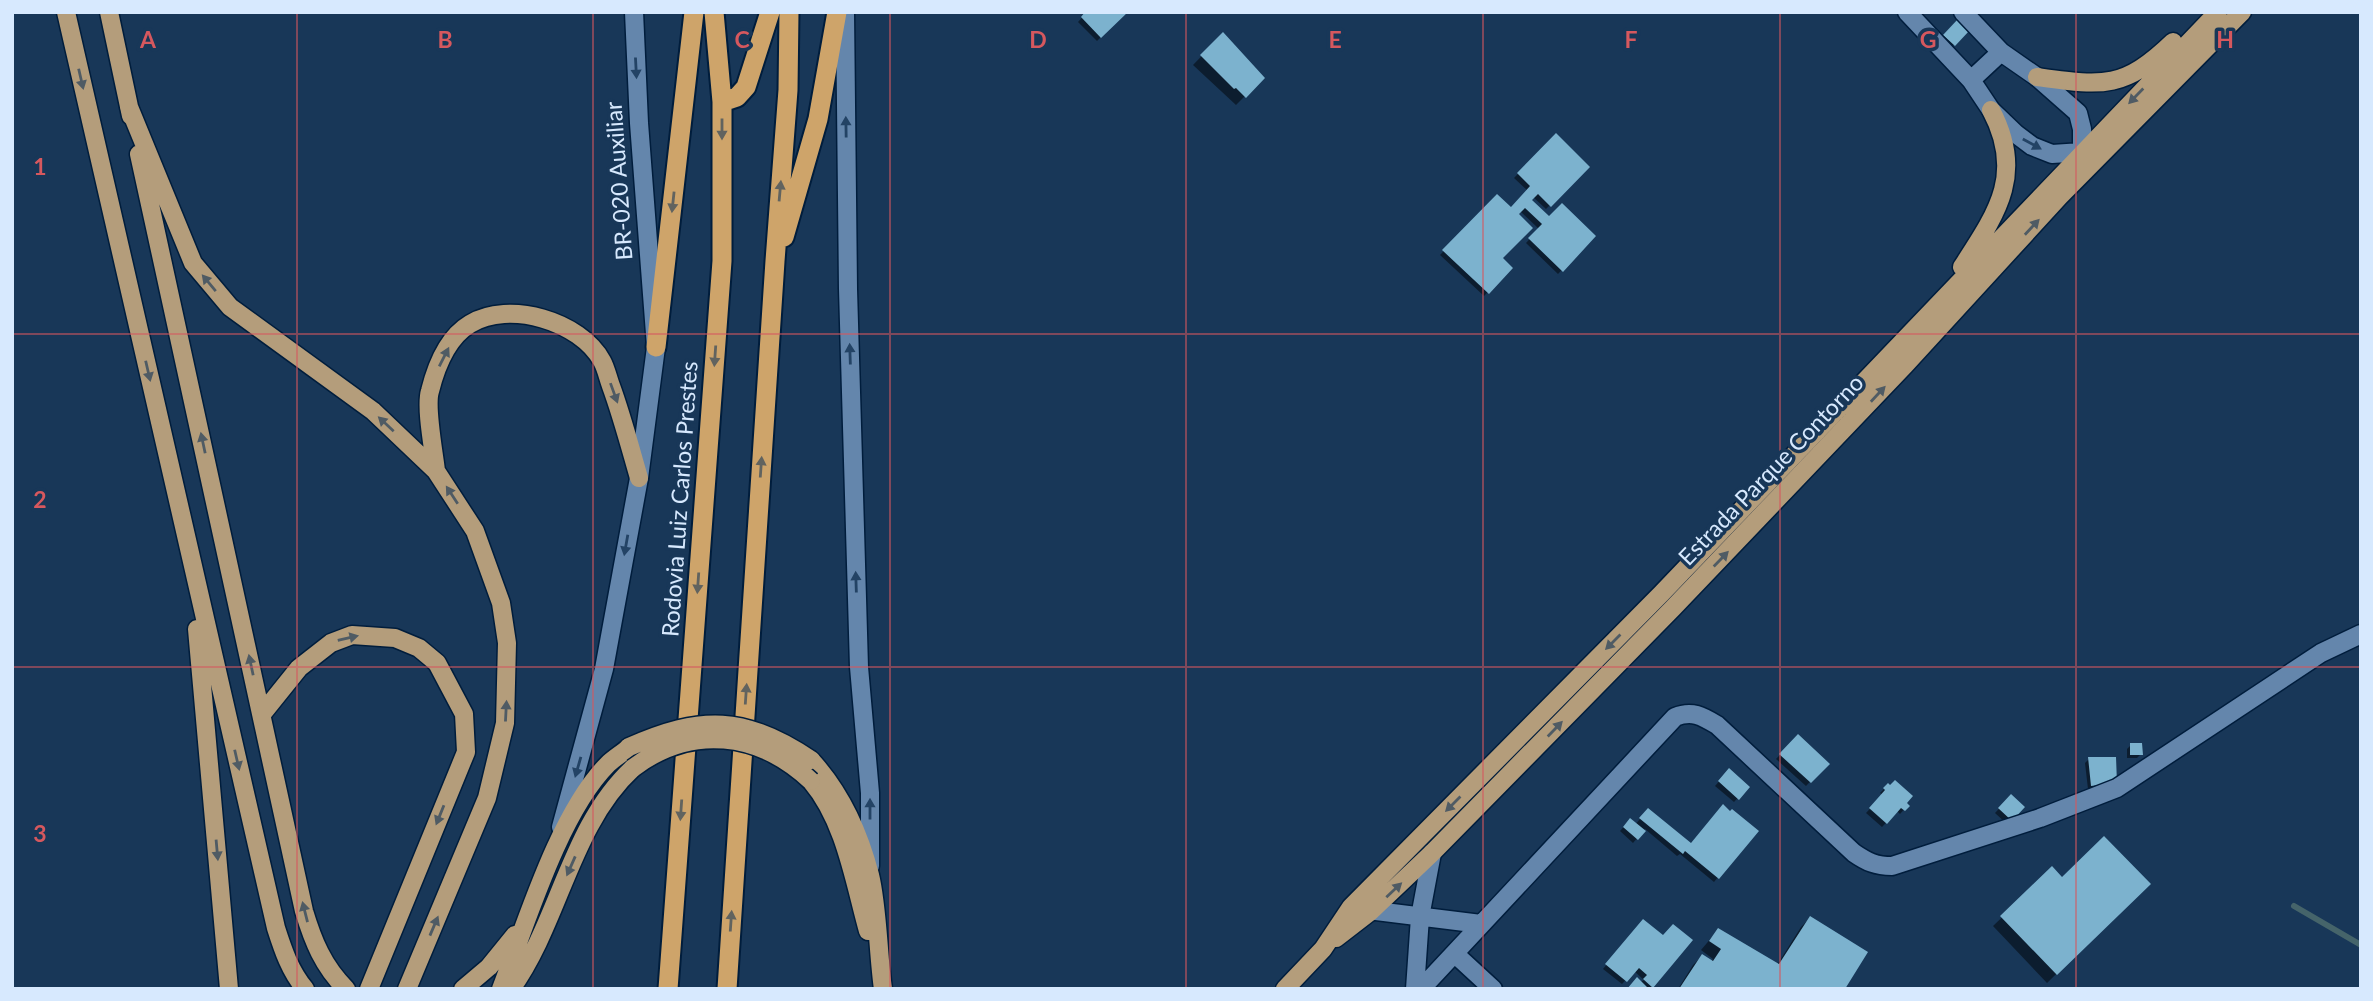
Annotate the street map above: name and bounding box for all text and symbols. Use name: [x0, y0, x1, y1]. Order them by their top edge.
text: A: [139, 25, 157, 53]
text: B: [437, 25, 453, 53]
text: C: [734, 25, 750, 53]
text: D: [1029, 25, 1047, 53]
text: E: [1328, 25, 1342, 53]
text: F: [1624, 25, 1638, 53]
text: G: [1920, 25, 1936, 53]
text: H: [2216, 25, 2234, 53]
one-way arrow: [631, 57, 642, 79]
one-way arrow: [76, 68, 87, 90]
one-way arrow: [2128, 88, 2145, 105]
street label: BR-020 Auxiliar: [598, 100, 638, 261]
one-way arrow: [840, 116, 852, 138]
one-way arrow: [716, 118, 728, 140]
one-way arrow: [2022, 138, 2041, 150]
text: 1: [33, 152, 47, 180]
one-way arrow: [775, 180, 786, 202]
one-way arrow: [667, 191, 678, 213]
one-way arrow: [2024, 218, 2040, 236]
one-way arrow: [202, 274, 217, 291]
one-way arrow: [844, 343, 855, 365]
one-way arrow: [709, 346, 720, 368]
one-way arrow: [438, 347, 449, 367]
one-way arrow: [143, 360, 154, 382]
street label: Rodovia Luiz Carlos Prestes: [655, 360, 703, 638]
street label: Estrada Parque Contorno: [1672, 368, 1869, 570]
one-way arrow: [609, 383, 620, 404]
one-way arrow: [1869, 386, 1885, 403]
one-way arrow: [377, 416, 395, 432]
one-way arrow: [197, 432, 208, 454]
one-way arrow: [756, 455, 767, 477]
text: 2: [33, 485, 47, 513]
one-way arrow: [445, 486, 458, 505]
one-way arrow: [621, 534, 632, 556]
one-way arrow: [1713, 551, 1729, 567]
one-way arrow: [851, 570, 862, 592]
one-way arrow: [692, 573, 703, 595]
one-way arrow: [337, 632, 359, 643]
one-way arrow: [1605, 633, 1621, 650]
one-way arrow: [246, 654, 257, 676]
one-way arrow: [741, 682, 752, 704]
one-way arrow: [500, 700, 511, 722]
one-way arrow: [1546, 721, 1562, 738]
one-way arrow: [232, 749, 243, 771]
one-way arrow: [573, 757, 583, 778]
one-way arrow: [1445, 795, 1461, 812]
one-way arrow: [864, 797, 876, 819]
one-way arrow: [675, 799, 686, 821]
one-way arrow: [434, 804, 445, 825]
text: 3: [33, 819, 47, 847]
one-way arrow: [212, 839, 223, 861]
one-way arrow: [565, 856, 577, 876]
one-way arrow: [1385, 882, 1402, 898]
one-way arrow: [299, 901, 310, 923]
one-way arrow: [726, 909, 737, 931]
one-way arrow: [428, 915, 439, 936]

